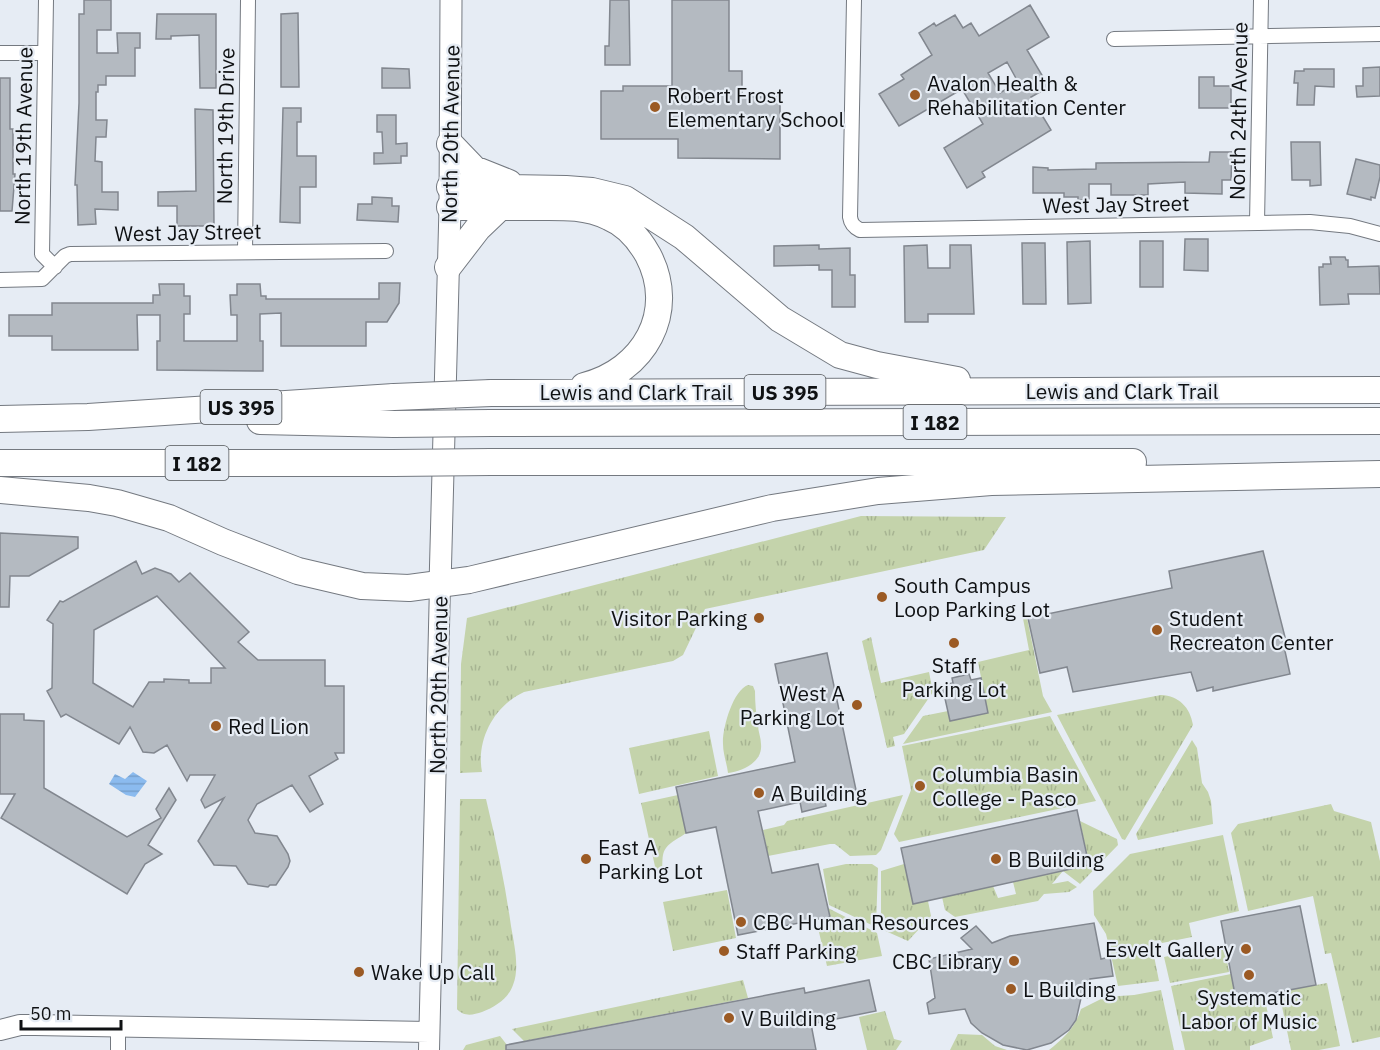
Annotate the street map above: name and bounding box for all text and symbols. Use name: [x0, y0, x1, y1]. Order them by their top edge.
street label: North 24th Avenue: [1222, 22, 1254, 200]
street label: North 20th Avenue: [434, 45, 466, 223]
street label: North 19th Avenue: [7, 47, 39, 225]
street label: North 19th Drive: [210, 47, 240, 205]
place label: Avalon Health & Rehabilitation Center: [927, 69, 1126, 121]
place label: Robert Frost Elementary School: [667, 81, 844, 133]
marker: Avalon Health & Rehabilitation Center: [908, 88, 922, 102]
marker: Robert Frost Elementary School: [648, 100, 662, 114]
street label: West Jay Street: [1042, 189, 1190, 219]
street label: West Jay Street: [114, 217, 262, 247]
road number: US 395: [744, 375, 826, 409]
street label: Lewis and Clark Trail: [1025, 377, 1219, 405]
street label: Lewis and Clark Trail: [539, 378, 733, 406]
road number: US 395: [200, 390, 282, 424]
road number: I 182: [904, 405, 966, 439]
road number: I 182: [166, 446, 228, 480]
place label: South Campus Loop Parking Lot: [894, 571, 1050, 623]
marker: South Campus Loop Parking Lot: [875, 590, 889, 604]
street label: North 20th Avenue: [422, 596, 454, 774]
place label: Visitor Parking: [611, 604, 747, 632]
place label: Student Recreaton Center: [1169, 604, 1334, 656]
marker: Visitor Parking: [752, 611, 766, 625]
marker: Student Recreaton Center: [1150, 623, 1164, 637]
marker: Staff Parking Lot: [947, 636, 961, 650]
place label: Staff Parking Lot: [901, 651, 1007, 703]
place label: West A Parking Lot: [740, 679, 845, 731]
marker: West A Parking Lot: [850, 698, 864, 712]
place label: Red Lion: [228, 712, 309, 740]
marker: Red Lion: [209, 719, 223, 733]
place label: Columbia Basin College - Pasco: [932, 760, 1079, 812]
place label: A Building: [771, 779, 866, 807]
marker: Columbia Basin College - Pasco: [913, 779, 927, 793]
marker: A Building: [752, 786, 766, 800]
place label: East A Parking Lot: [598, 833, 703, 885]
place label: B Building: [1008, 845, 1104, 873]
marker: East A Parking Lot: [579, 852, 593, 866]
marker: B Building: [989, 852, 1003, 866]
place label: CBC Human Resources: [753, 908, 969, 936]
marker: CBC Human Resources: [734, 915, 748, 929]
place label: Esvelt Gallery: [1105, 935, 1235, 963]
place label: Staff Parking: [736, 937, 856, 965]
marker: Esvelt Gallery: [1239, 942, 1253, 956]
marker: Staff Parking: [717, 944, 731, 958]
place label: CBC Library: [892, 947, 1003, 975]
marker: CBC Library: [1007, 954, 1021, 968]
place label: Wake Up Call: [371, 958, 495, 986]
marker: Wake Up Call: [352, 965, 366, 979]
marker: Systematic Labor of Music: [1242, 968, 1256, 982]
place label: L Building: [1023, 975, 1116, 1003]
marker: L Building: [1004, 982, 1018, 996]
place label: Systematic Labor of Music: [1181, 983, 1317, 1035]
scale bar: [21, 993, 122, 1031]
text: 50 m: [30, 1002, 72, 1025]
place label: V Building: [741, 1004, 836, 1032]
marker: V Building: [722, 1011, 736, 1025]

